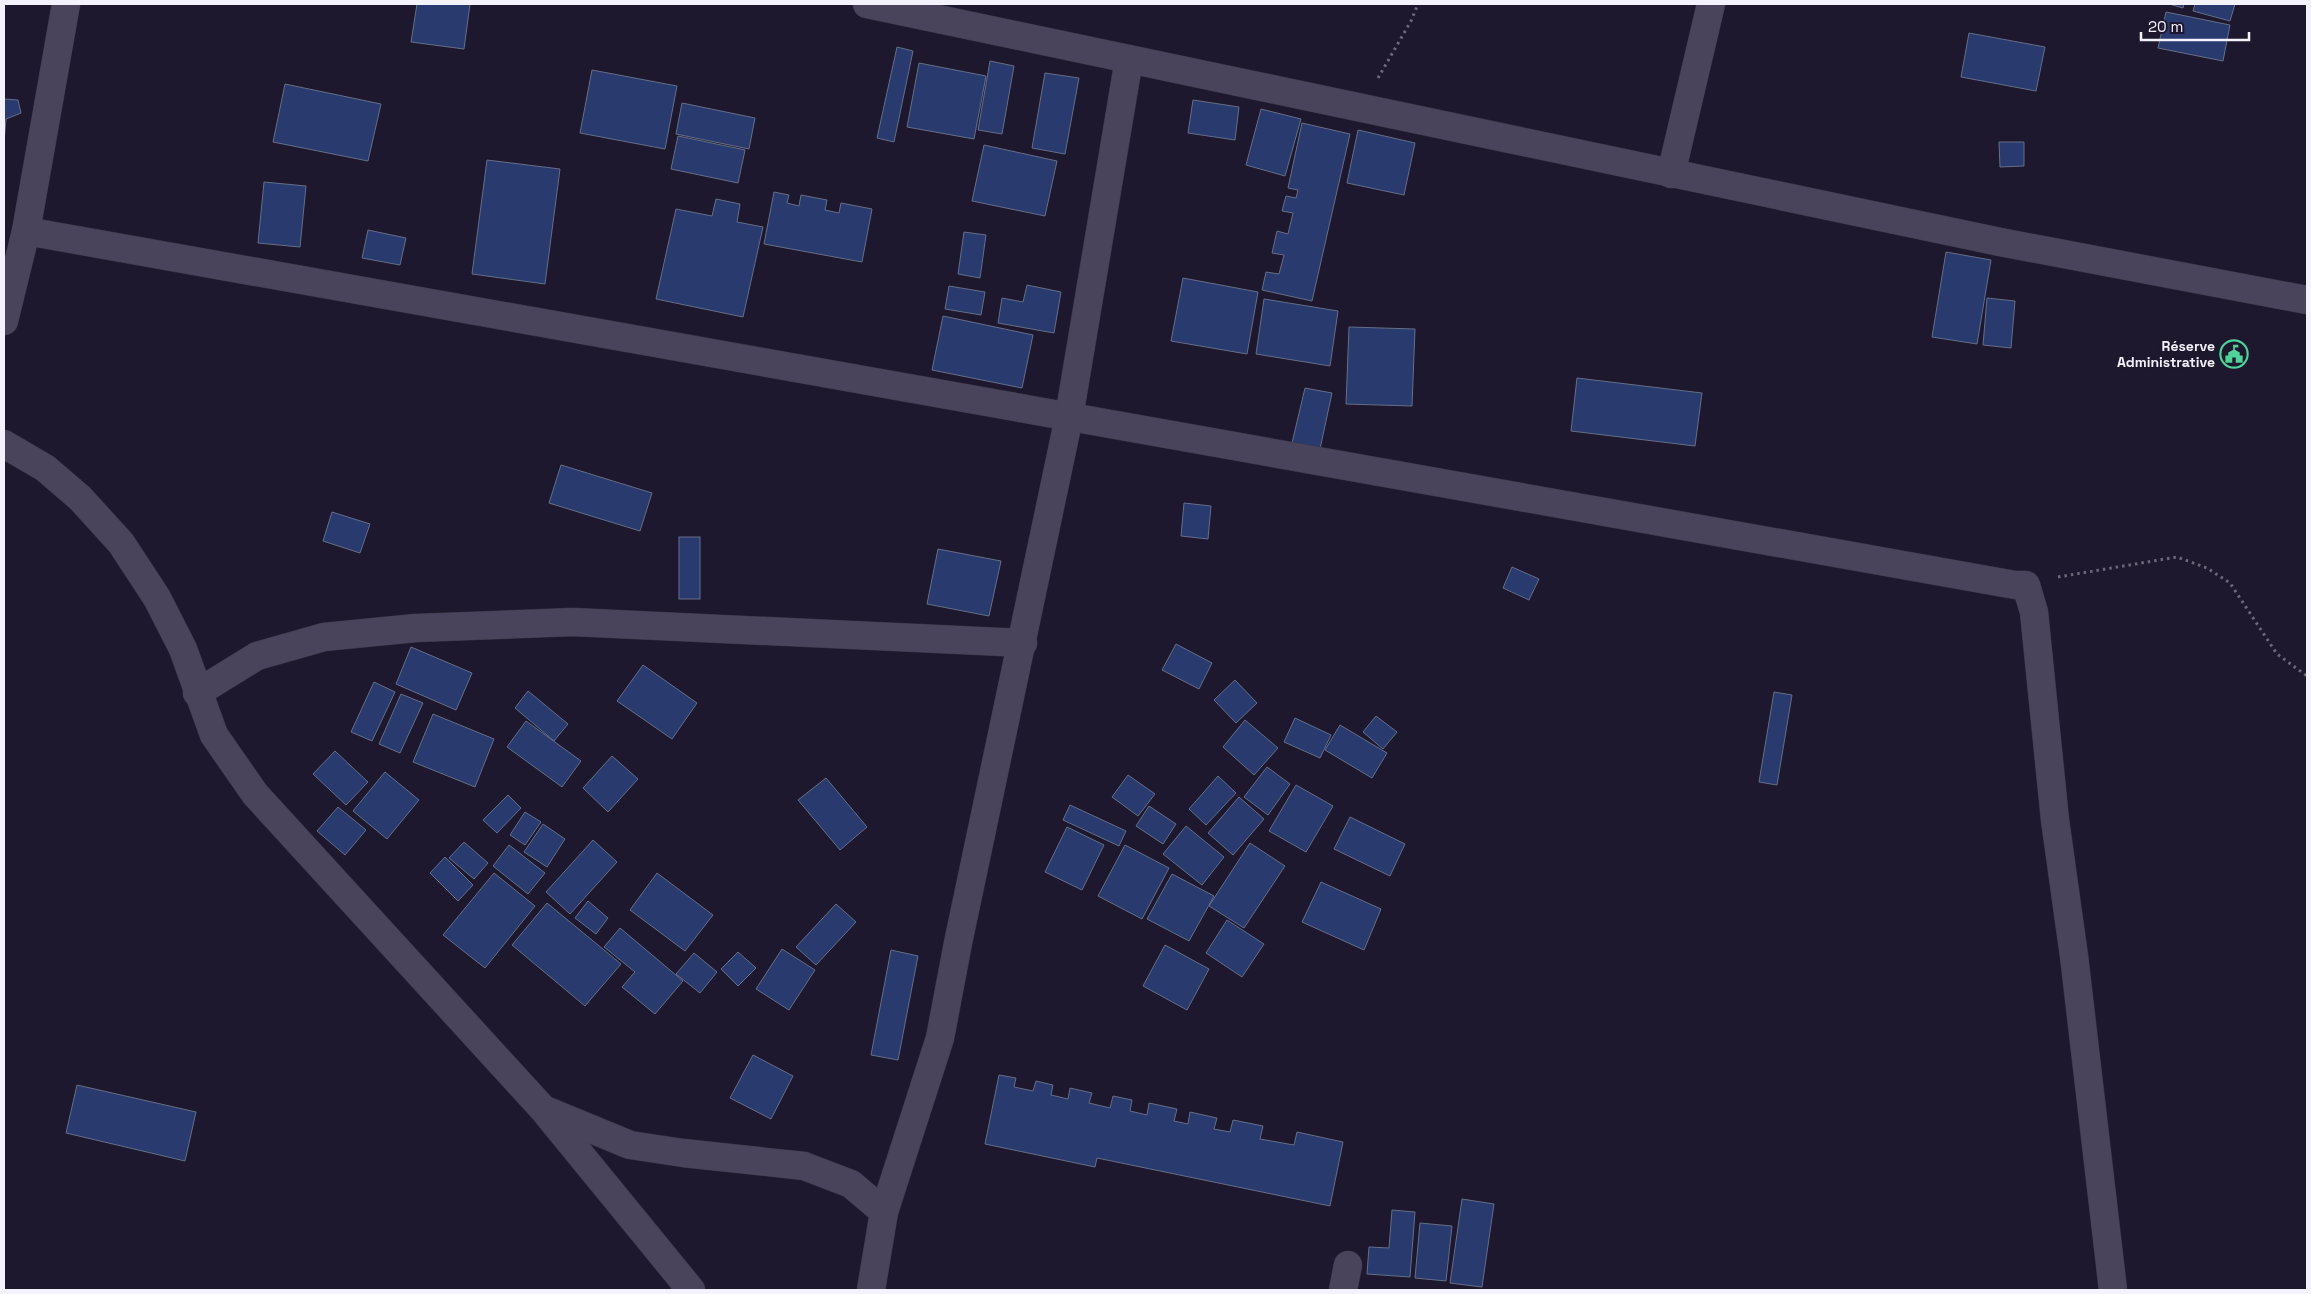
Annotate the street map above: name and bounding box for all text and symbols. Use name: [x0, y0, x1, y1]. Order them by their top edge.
scale bar: [2141, 10, 2248, 42]
text: 20 m: [2148, 17, 2183, 36]
place label: Réserve Administrative: [2117, 337, 2215, 371]
public building icon: Réserve Administrative: [2219, 339, 2249, 369]

